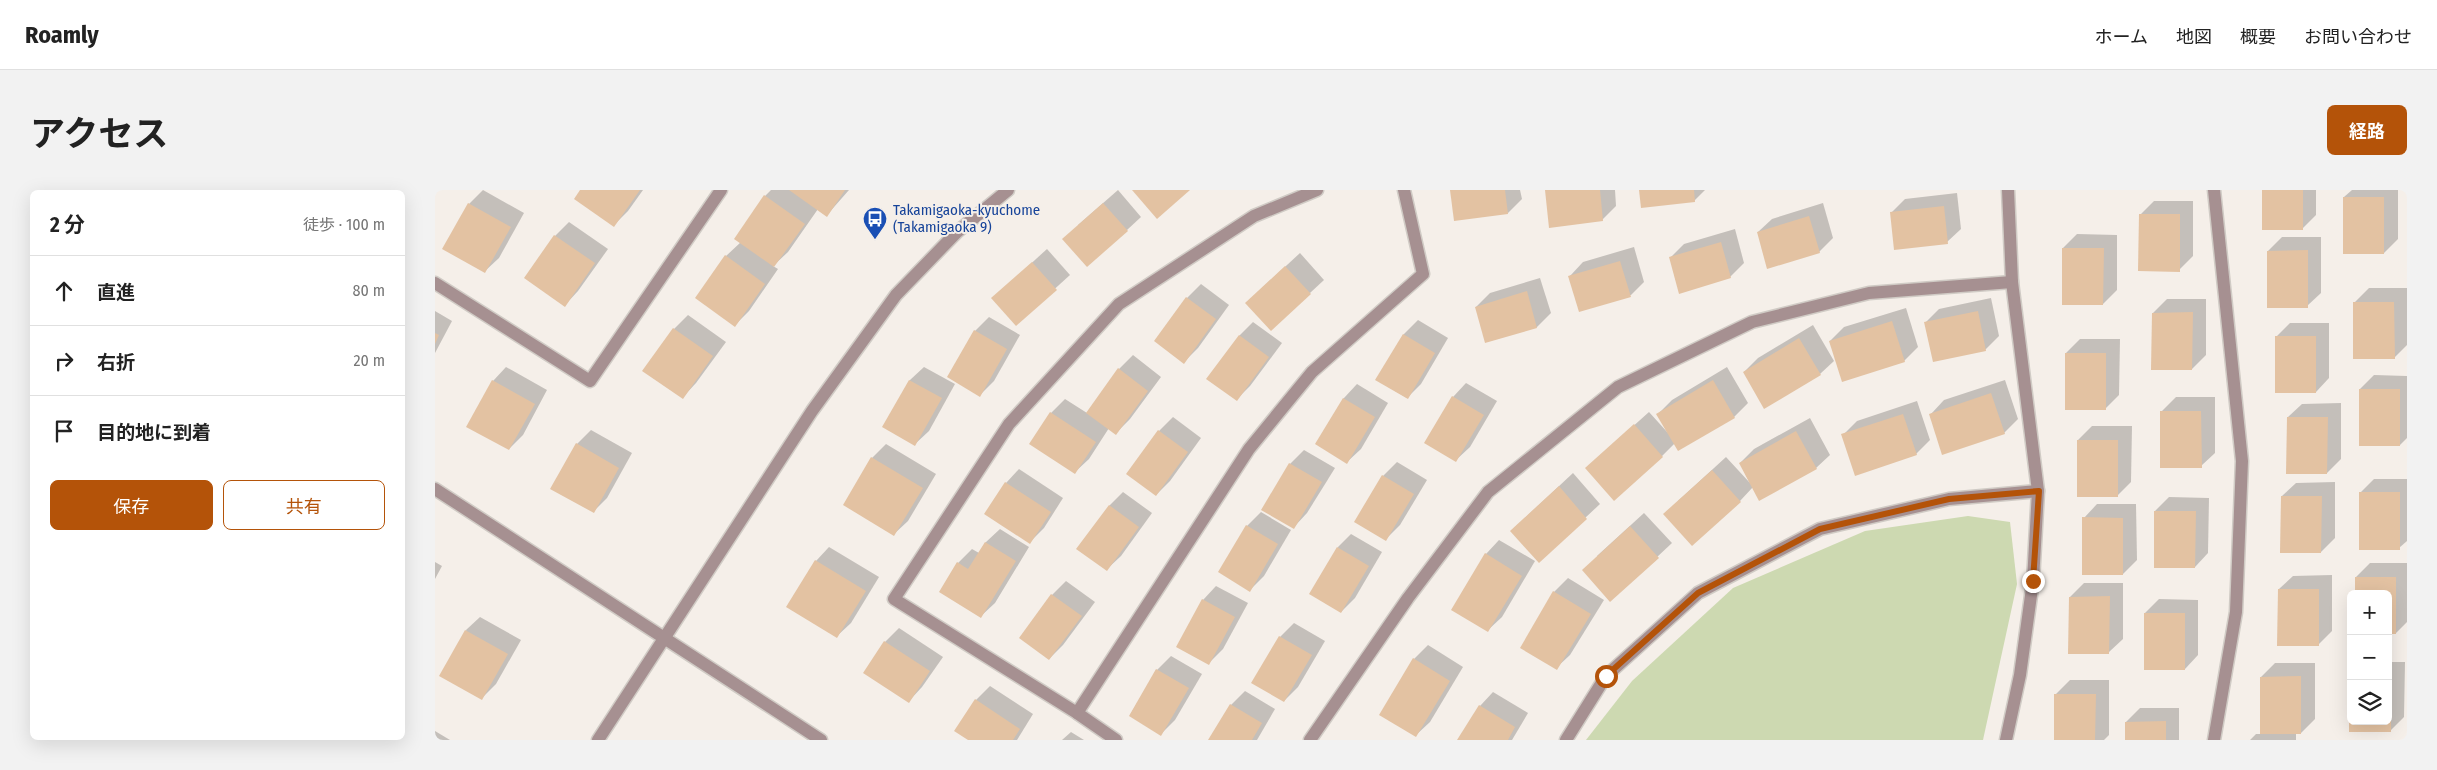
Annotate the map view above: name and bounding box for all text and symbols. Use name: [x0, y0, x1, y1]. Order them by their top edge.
text: Roamly: [25, 21, 99, 49]
text: ホーム: [2095, 26, 2148, 48]
text: 地図: [2176, 26, 2212, 48]
text: 概要: [2240, 26, 2276, 48]
text: お問い合わせ: [2304, 26, 2412, 48]
button: 経路: [2327, 105, 2407, 155]
text: アクセス: [30, 113, 168, 155]
place label: Takamigaoka-kyuchome (Takamigaoka 9): [893, 201, 1040, 236]
bus stop icon: Takamigaoka-kyuchome (Takamigaoka 9): [862, 206, 888, 240]
text: 2 分: [50, 212, 85, 238]
text: 徒歩 · 100 m: [303, 215, 385, 234]
icon: ahead: [50, 277, 78, 305]
text: 直進: [97, 281, 135, 304]
text: 80 m: [353, 281, 385, 300]
icon: right: [50, 347, 78, 375]
text: 右折: [97, 351, 135, 374]
text: 20 m: [354, 351, 385, 370]
icon: arrive: [50, 417, 78, 445]
text: 目的地に到着: [97, 421, 211, 444]
button: 保存: [50, 480, 213, 530]
button: 共有: [223, 480, 385, 530]
route end: [2022, 570, 2045, 593]
map controls: [2347, 590, 2392, 725]
button: +: [2347, 590, 2392, 635]
button: −: [2347, 635, 2392, 680]
route start: [1595, 665, 1618, 688]
button: layers: [2347, 680, 2392, 725]

